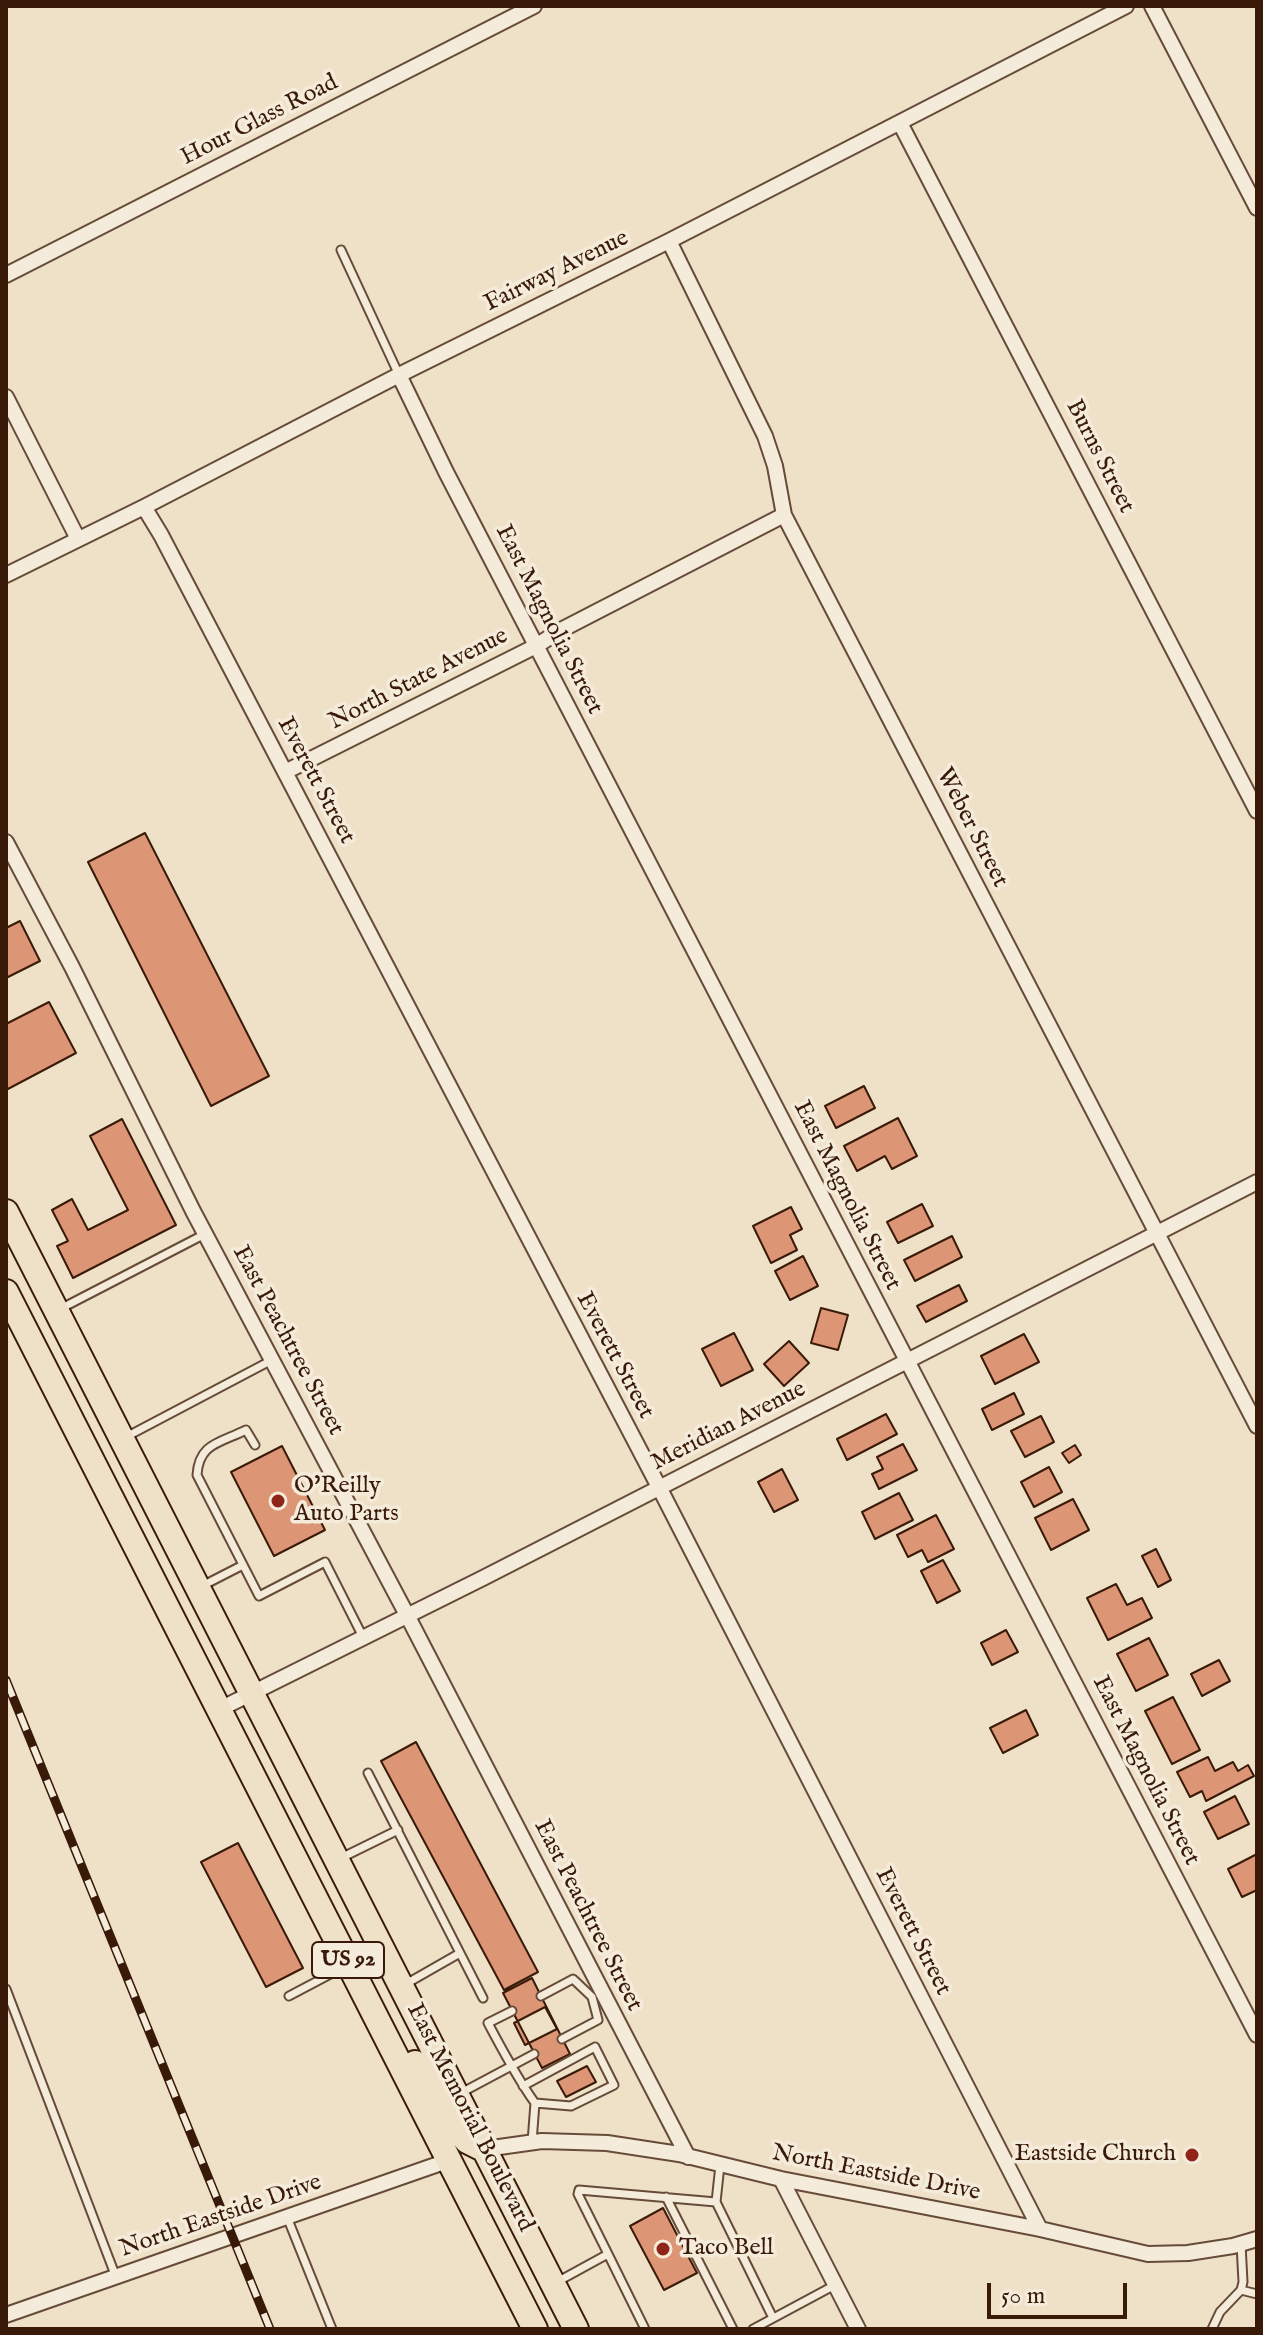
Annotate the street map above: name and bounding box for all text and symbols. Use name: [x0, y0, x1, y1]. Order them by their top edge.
street label: Hour Glass Road: [177, 69, 343, 173]
street label: Fairway Avenue: [480, 225, 634, 319]
street label: Burns Street: [1058, 396, 1140, 518]
street label: East Magnolia Street: [488, 520, 608, 720]
street label: North State Avenue: [325, 623, 513, 737]
street label: Everett Street: [270, 713, 360, 849]
street label: Weber Street: [929, 763, 1013, 893]
street label: East Magnolia Street: [786, 1096, 906, 1296]
street label: East Peachtree Street: [225, 1241, 349, 1441]
street label: Everett Street: [569, 1288, 659, 1424]
street label: Meridian Avenue: [647, 1376, 811, 1478]
place label: O'Reilly Auto Parts: [294, 1473, 399, 1529]
marker: O'Reilly Auto Parts: [269, 1492, 287, 1510]
street label: East Magnolia Street: [1085, 1671, 1205, 1871]
street label: East Peachtree Street: [526, 1816, 648, 2016]
street label: Everett Street: [868, 1863, 956, 2001]
road number: US 92: [312, 1942, 384, 1978]
street label: East Memorial Boulevard: [399, 1999, 539, 2237]
street label: North Eastside Drive: [769, 2140, 983, 2208]
place label: Eastside Church: [1014, 2141, 1176, 2169]
marker: Eastside Church: [1183, 2146, 1201, 2164]
street label: North Eastside Drive: [116, 2169, 326, 2265]
place label: Taco Bell: [679, 2235, 774, 2263]
marker: Taco Bell: [654, 2240, 672, 2258]
scale bar: [991, 2267, 1131, 2317]
text: 50 m: [1001, 2281, 1045, 2312]

